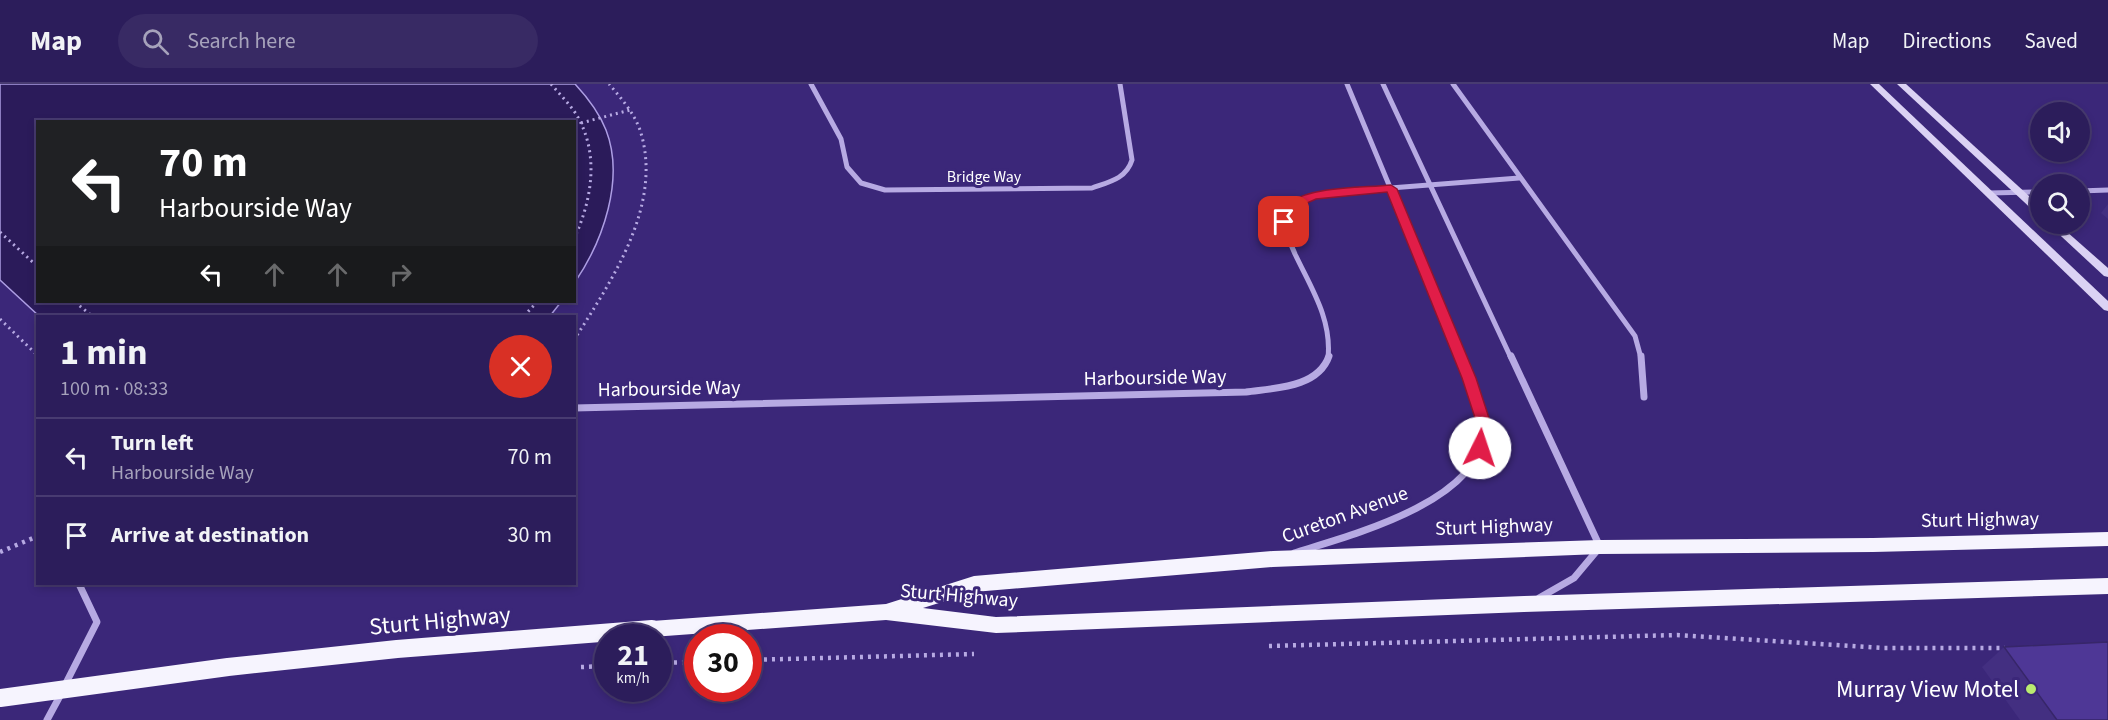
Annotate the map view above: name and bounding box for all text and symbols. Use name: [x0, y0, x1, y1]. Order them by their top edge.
search box: [118, 14, 538, 68]
text: Map: [30, 21, 82, 61]
icon: search: [139, 25, 172, 58]
text: Search here: [187, 25, 296, 57]
text: Map: [1832, 26, 1870, 56]
text: Directions: [1903, 26, 1991, 56]
text: Saved: [2024, 26, 2078, 56]
map controls: [2030, 102, 2090, 234]
button: sound: [2030, 102, 2090, 162]
text: 70 m: [159, 133, 248, 193]
icon: left: [60, 144, 138, 222]
street label: Bridge Way: [947, 166, 1022, 188]
button: search: [2030, 174, 2090, 234]
text: Harbourside Way: [159, 189, 352, 228]
pin: [1258, 196, 1309, 247]
icon: arrive: [1267, 205, 1300, 238]
icon: left: [195, 258, 228, 291]
icon: ahead: [258, 258, 291, 291]
icon: ahead: [321, 258, 354, 291]
icon: right: [384, 258, 417, 291]
text: 1 min: [60, 327, 148, 378]
button: close: [489, 335, 552, 398]
street label: Harbourside Way: [1083, 363, 1227, 393]
street label: Harbourside Way: [597, 374, 741, 404]
text: 100 m · 08:33: [60, 375, 168, 403]
position arrow: [1448, 416, 1512, 480]
text: Turn left: [111, 427, 193, 459]
icon: left: [60, 441, 93, 474]
text: 70 m: [507, 441, 552, 473]
text: Harbourside Way: [111, 459, 254, 487]
street label: Cureton Avenue: [1278, 479, 1412, 551]
street label: Sturt Highway: [1921, 505, 2040, 535]
street label: Sturt Highway: [1435, 511, 1554, 543]
icon: arrive: [60, 519, 93, 552]
text: Arrive at destination: [111, 519, 309, 551]
text: 30 m: [507, 519, 552, 551]
street label: Sturt Highway: [899, 577, 1020, 615]
street label: Sturt Highway: [368, 597, 512, 645]
speed limit sign: 30: [684, 624, 762, 702]
text: 21: [617, 634, 649, 677]
text: km/h: [616, 668, 650, 689]
place label: Murray View Motel: [1836, 672, 2019, 707]
marker: Murray View Motel: [2024, 682, 2038, 696]

